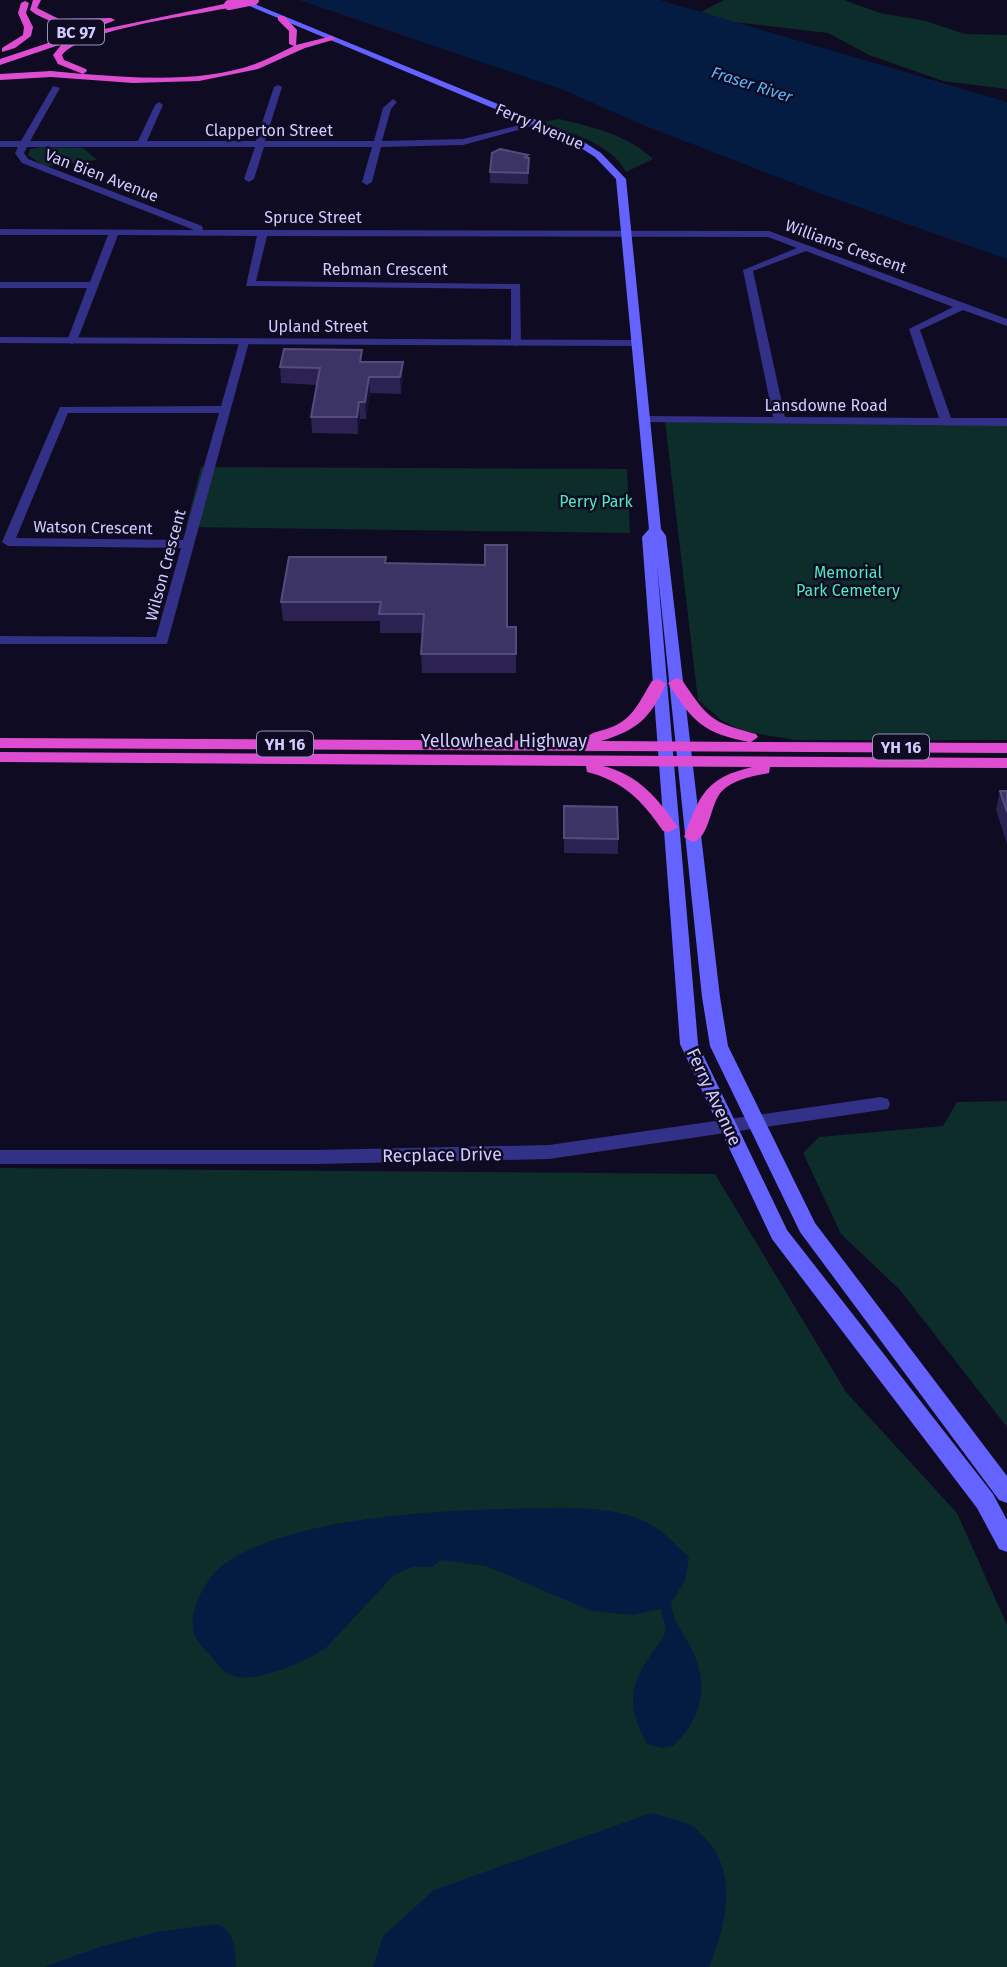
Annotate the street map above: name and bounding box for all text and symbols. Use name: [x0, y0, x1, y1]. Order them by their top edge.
road number: BC 97: [48, 20, 104, 44]
water label: Fraser River: [709, 62, 796, 107]
street label: Ferry Avenue: [493, 99, 587, 153]
street label: Clapperton Street: [205, 121, 333, 140]
street label: Van Bien Avenue: [42, 145, 161, 206]
street label: Spruce Street: [264, 208, 362, 227]
street label: Williams Crescent: [783, 216, 909, 277]
street label: Rebman Crescent: [322, 260, 448, 279]
street label: Upland Street: [268, 317, 368, 336]
street label: Lansdowne Road: [765, 396, 887, 415]
park label: Perry Park: [559, 492, 634, 511]
street label: Wilson Crescent: [141, 507, 190, 623]
street label: Watson Crescent: [33, 517, 153, 538]
park label: Memorial Park Cemetery: [796, 563, 900, 600]
street label: Yellowhead Highway: [421, 730, 587, 752]
road number: YH 16: [257, 732, 313, 757]
road number: YH 16: [873, 734, 929, 760]
street label: Ferry Avenue: [682, 1045, 746, 1149]
street label: Recplace Drive: [382, 1143, 502, 1167]

